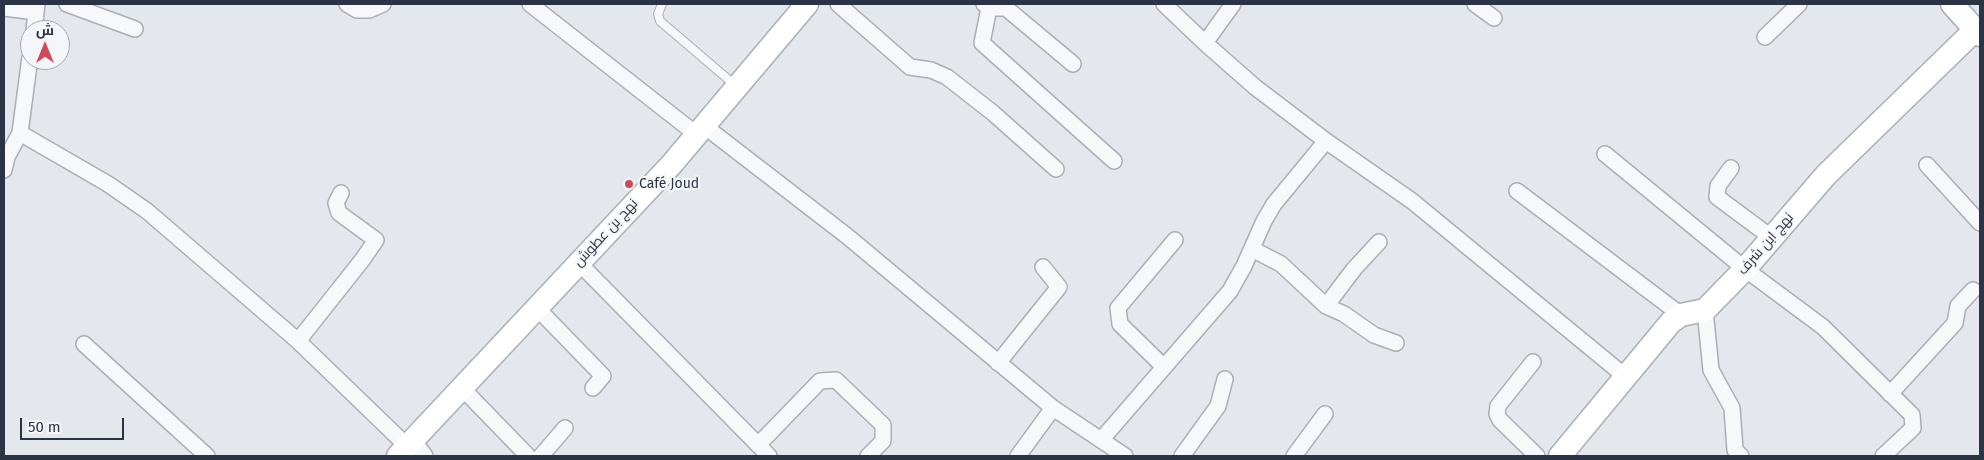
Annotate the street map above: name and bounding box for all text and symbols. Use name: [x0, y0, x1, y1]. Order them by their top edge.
north arrow: [20, 20, 70, 70]
text: ش: [36, 22, 54, 39]
place label: Café Joud: [639, 176, 699, 192]
marker: Café Joud: [623, 178, 635, 190]
street label: نهج بن عطوش: [570, 196, 642, 270]
street label: نهج ابن شرف: [1735, 210, 1797, 278]
scale bar: [22, 408, 126, 440]
text: 50 m: [28, 418, 61, 436]

